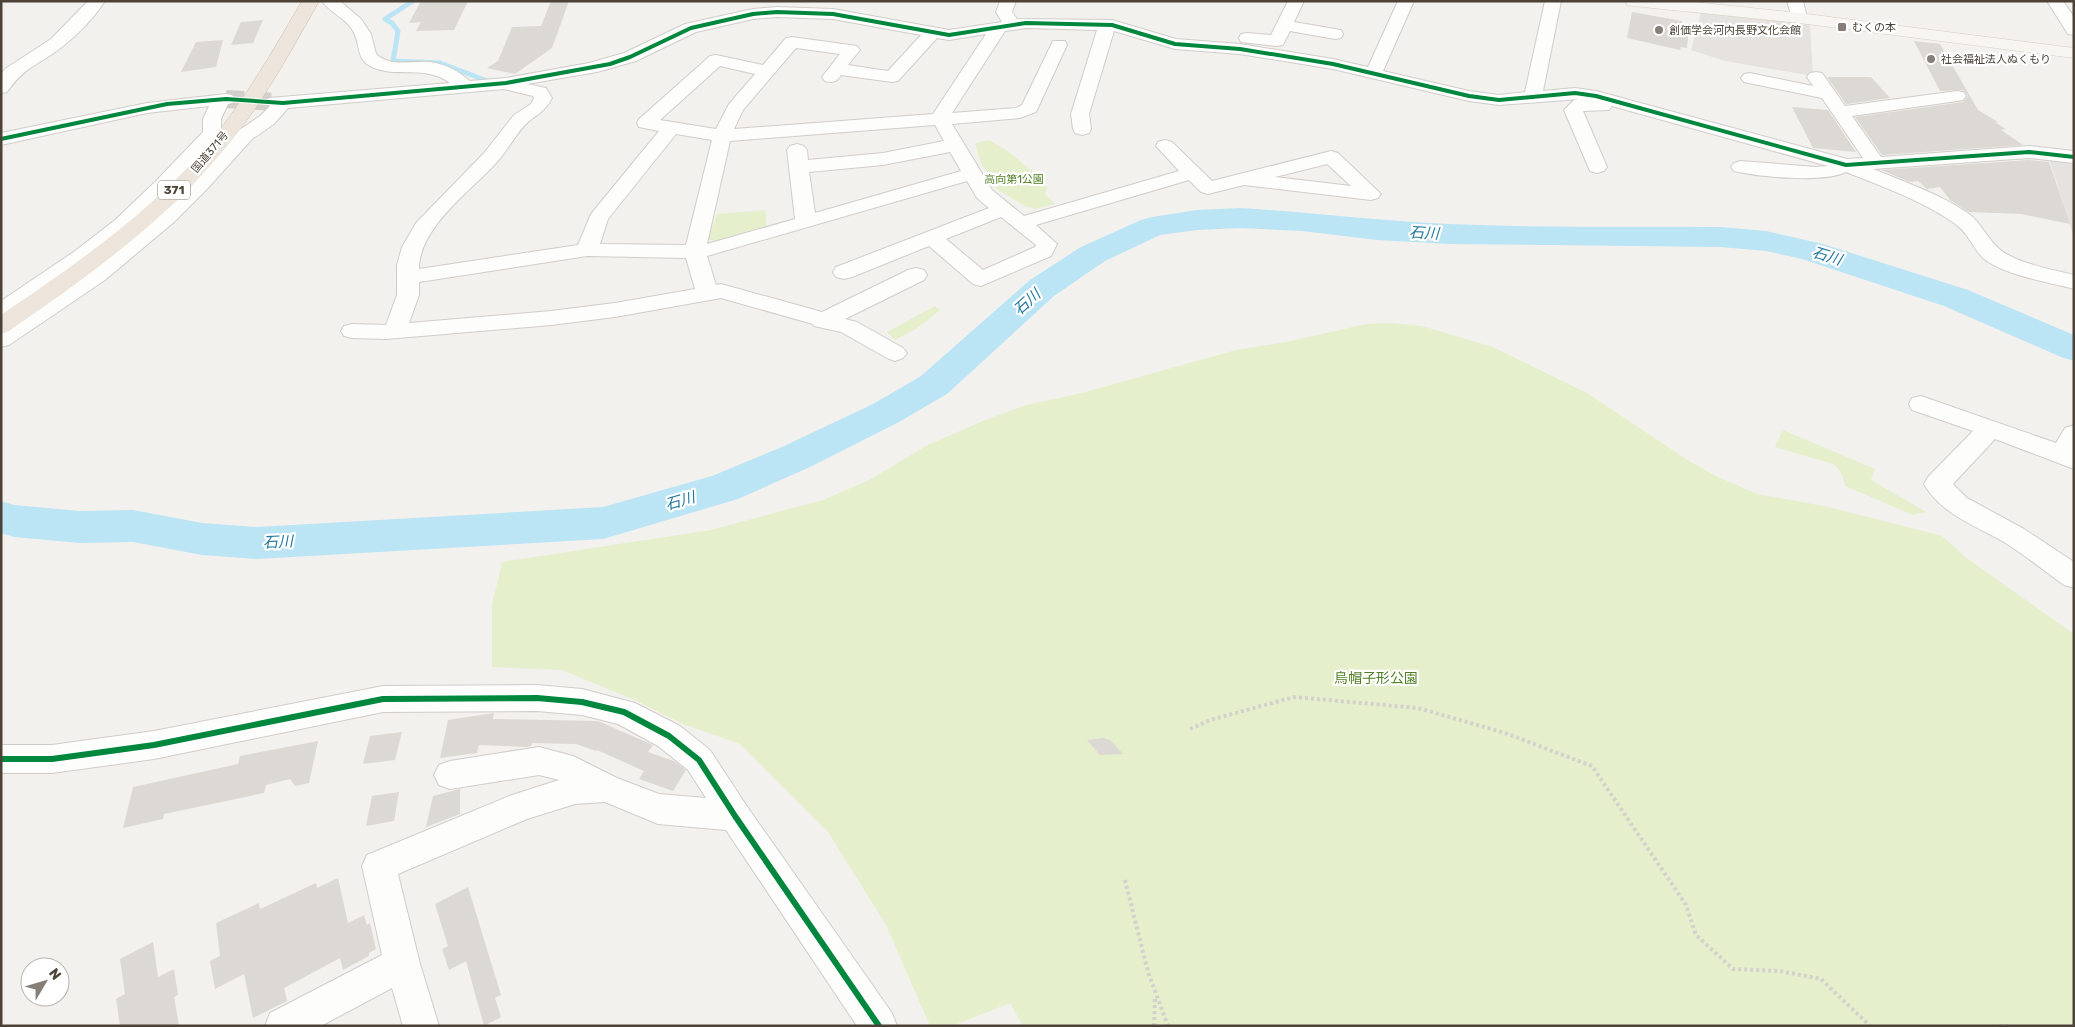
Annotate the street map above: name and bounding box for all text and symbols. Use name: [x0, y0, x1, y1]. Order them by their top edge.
marker: むくの本: [1836, 21, 1848, 33]
place label: むくの本: [1852, 21, 1896, 34]
marker: 創価学会河内長野文化会館: [1653, 24, 1665, 36]
place label: 創価学会河内長野文化会館: [1669, 24, 1801, 37]
marker: 社会福祉法人ぬくもり: [1925, 53, 1937, 65]
place label: 社会福祉法人ぬくもり: [1941, 53, 2051, 66]
street label: 国道371号: [189, 129, 231, 175]
park label: 高向第1公園: [984, 173, 1044, 186]
road number: 371: [158, 180, 190, 200]
water label: 石川: [1409, 223, 1441, 243]
water label: 石川: [1810, 243, 1846, 270]
water label: 石川: [1010, 284, 1046, 319]
water label: 石川: [663, 488, 699, 514]
water label: 石川: [263, 532, 295, 552]
park label: 烏帽子形公園: [1334, 670, 1418, 687]
north arrow: [20, 957, 70, 1007]
text: N: [45, 965, 65, 984]

